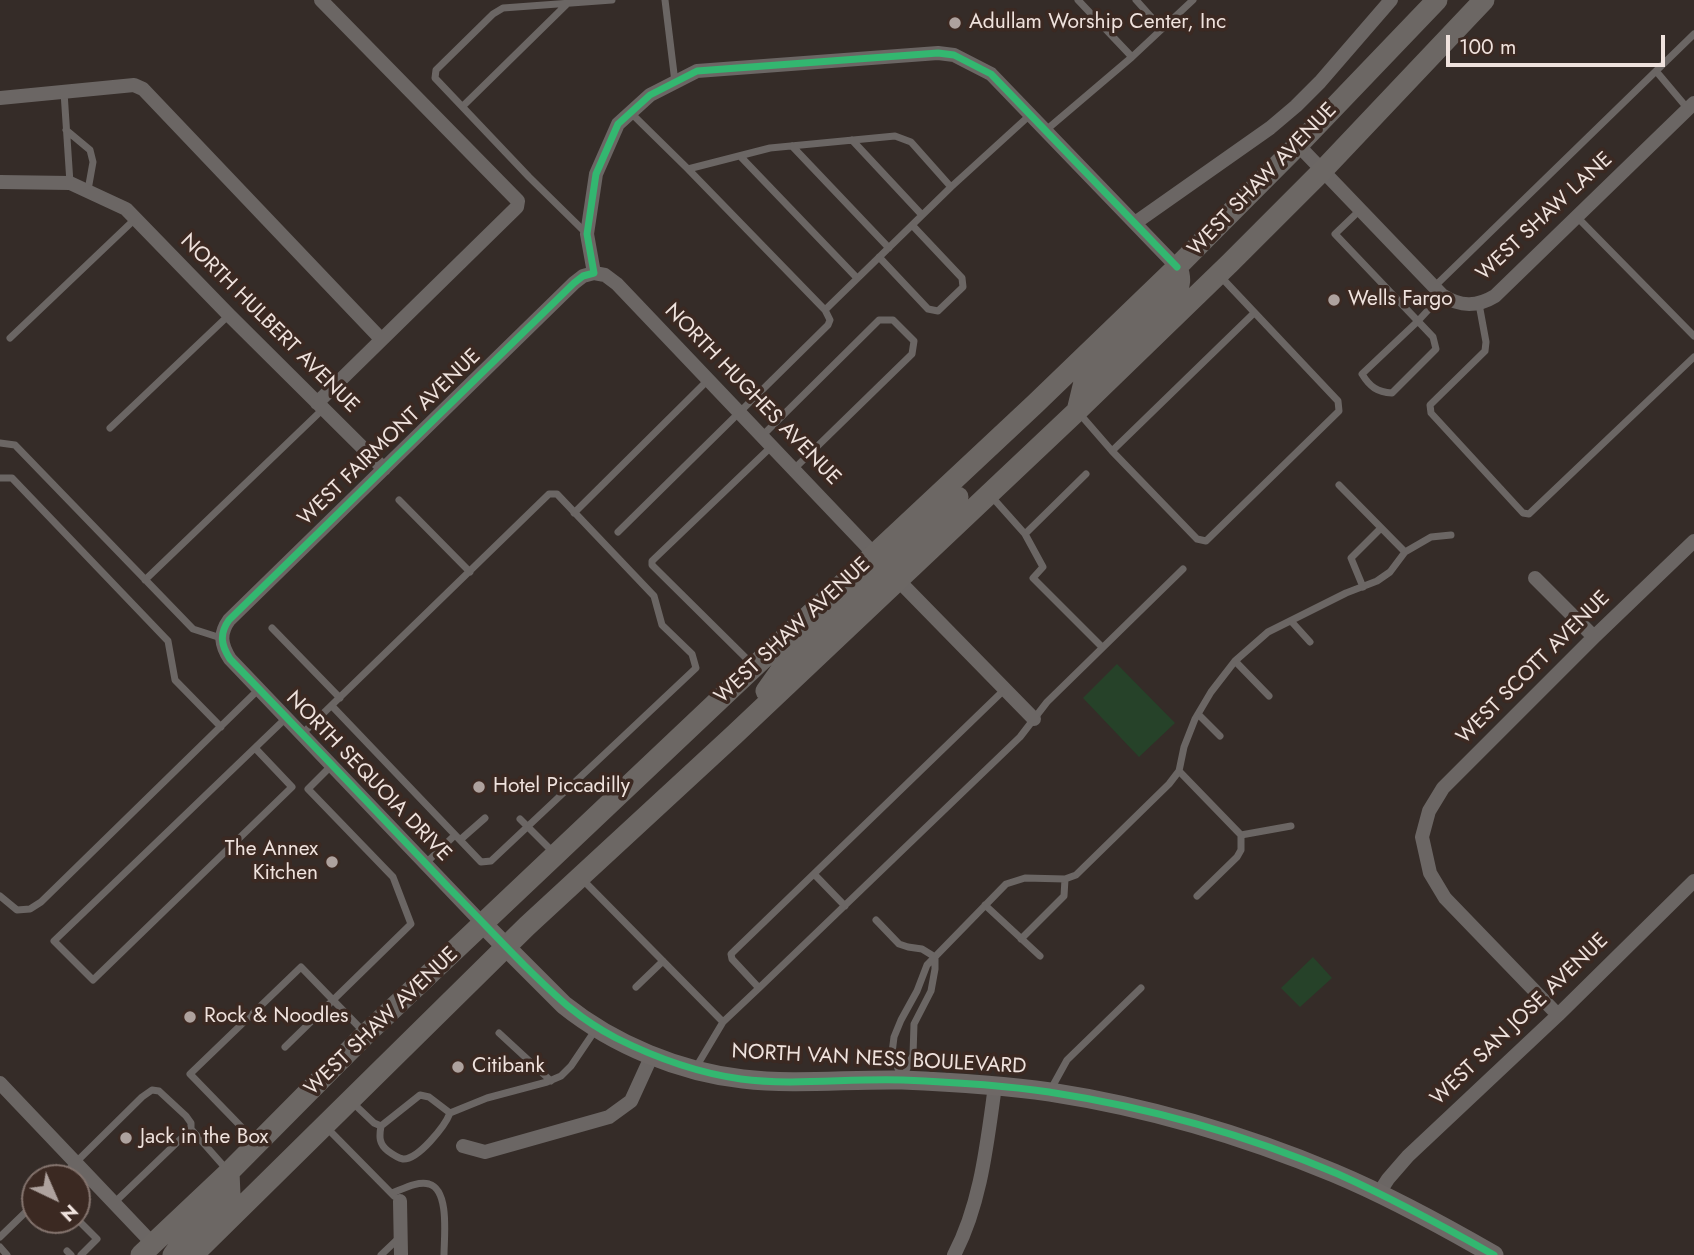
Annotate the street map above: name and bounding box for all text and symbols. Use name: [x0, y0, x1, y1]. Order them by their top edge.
place label: Adullam Worship Center, Inc: [969, 10, 1226, 36]
marker: Adullam Worship Center, Inc: [947, 15, 963, 31]
scale bar: [1449, 21, 1668, 65]
text: 100 m: [1459, 32, 1516, 62]
street label: WEST SHAW AVENUE: [1183, 98, 1343, 262]
street label: WEST SHAW LANE: [1472, 147, 1618, 287]
street label: NORTH HULBERT AVENUE: [174, 229, 364, 419]
place label: Wells Fargo: [1348, 287, 1453, 313]
marker: Wells Fargo: [1326, 292, 1342, 308]
street label: NORTH HUGHES AVENUE: [659, 299, 845, 491]
street label: WEST FAIRMONT AVENUE: [294, 344, 486, 532]
street label: WEST SHAW AVENUE: [710, 552, 876, 710]
street label: WEST SCOTT AVENUE: [1452, 586, 1616, 750]
street label: NORTH SEQUOIA DRIVE: [280, 687, 456, 867]
place label: Hotel Piccadilly: [493, 774, 630, 800]
marker: Hotel Piccadilly: [471, 779, 487, 795]
place label: The Annex Kitchen: [225, 837, 318, 887]
marker: The Annex Kitchen: [324, 854, 340, 870]
street label: WEST SAN JOSE AVENUE: [1426, 929, 1614, 1111]
street label: WEST SHAW AVENUE: [300, 942, 464, 1102]
place label: Rock & Noodles: [204, 1004, 349, 1030]
marker: Rock & Noodles: [182, 1009, 198, 1025]
street label: NORTH VAN NESS BOULEVARD: [731, 1040, 1027, 1080]
place label: Citibank: [472, 1054, 545, 1080]
marker: Citibank: [450, 1059, 466, 1075]
place label: Jack in the Box: [140, 1125, 268, 1151]
marker: Jack in the Box: [118, 1130, 134, 1146]
north arrow: [21, 1164, 91, 1234]
text: N: [55, 1198, 84, 1228]

